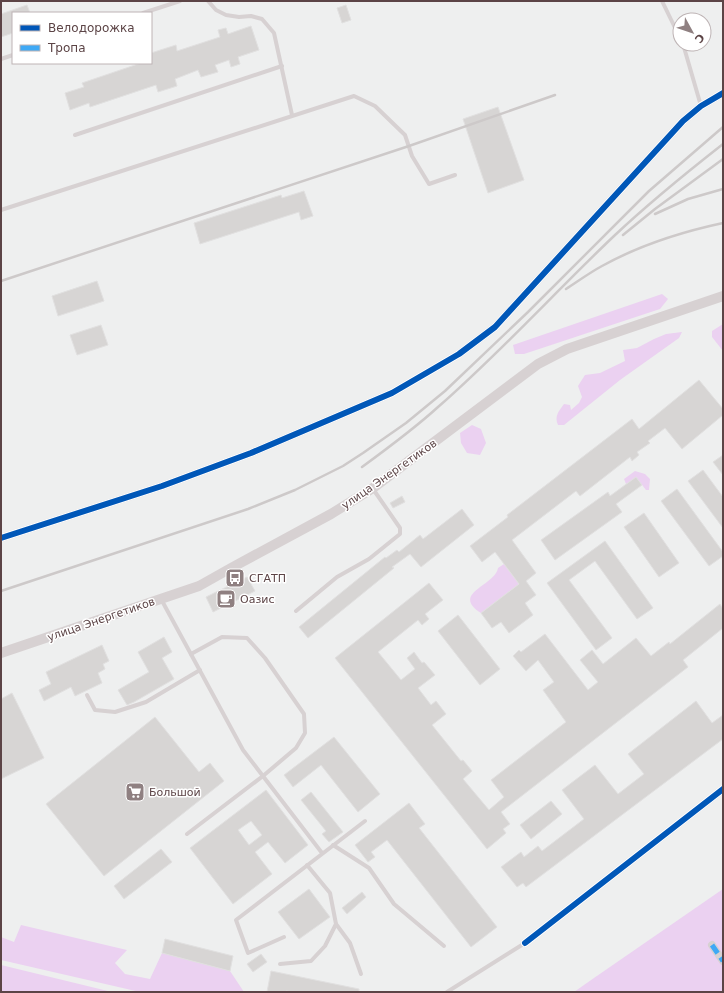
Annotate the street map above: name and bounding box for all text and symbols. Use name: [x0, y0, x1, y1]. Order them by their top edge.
legend: [12, 12, 152, 64]
north arrow: [672, 12, 712, 52]
text: Велодорожка: [48, 21, 135, 35]
text: С: [692, 31, 707, 45]
text: Тропа: [47, 41, 86, 55]
street label: улица Энергетиков: [339, 437, 439, 512]
bus stop icon: СГАТП: [224, 567, 246, 589]
place label: СГАТП: [249, 572, 286, 585]
cafe icon: Оазис: [215, 588, 237, 610]
place label: Оазис: [240, 593, 274, 606]
street label: улица Энергетиков: [46, 595, 157, 644]
supermarket icon: Большой: [124, 781, 146, 803]
place label: Большой: [149, 786, 201, 799]

